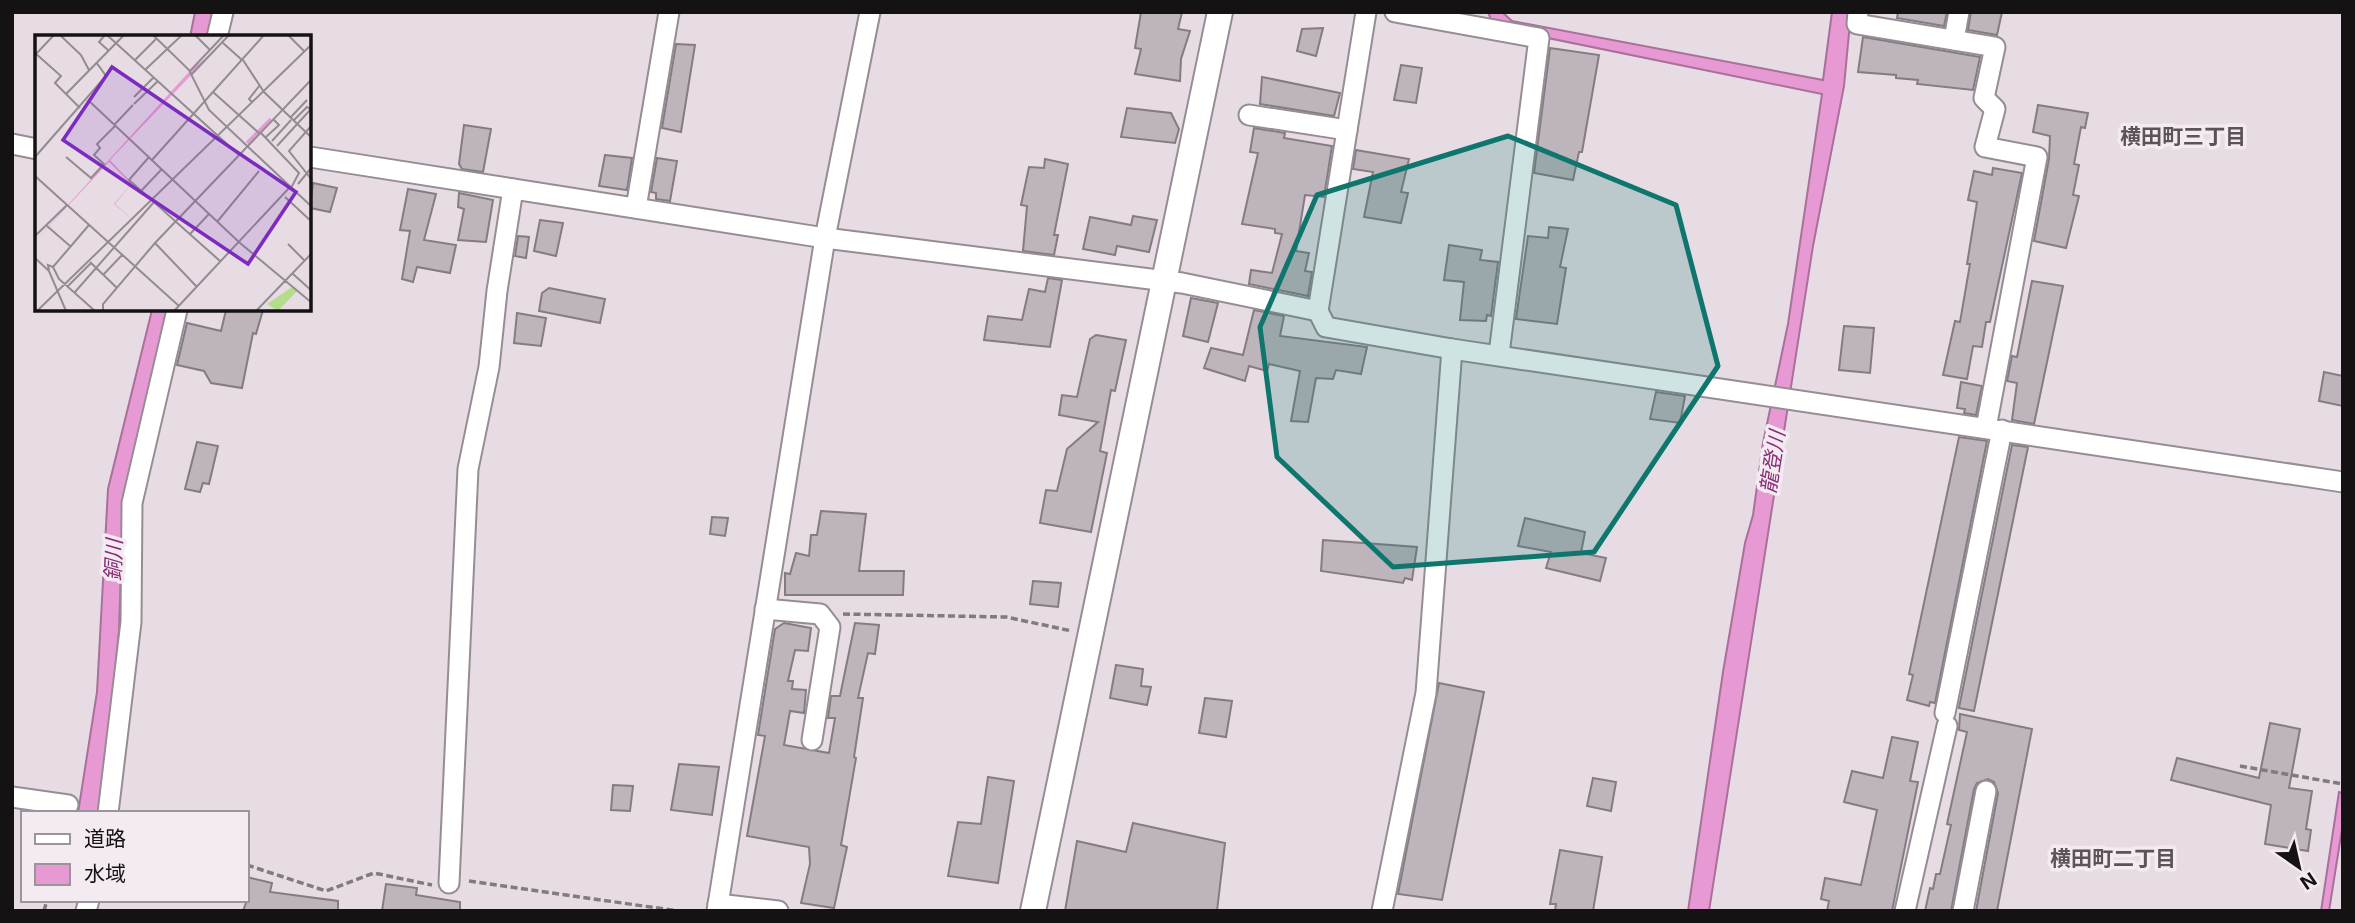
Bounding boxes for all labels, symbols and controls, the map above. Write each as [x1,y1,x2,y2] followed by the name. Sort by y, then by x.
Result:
[35,35,312,312] inset map
[2120,124,2246,149] district label: 横田町三丁目
[1755,427,1790,495] water label: 龍登川
[100,537,127,581] water label: 銅川
[21,811,248,902] legend
[84,826,126,851] text: 道路
[2264,832,2334,902] north arrow
[2050,846,2176,871] district label: 横田町二丁目
[84,861,126,886] text: 水域
[2296,867,2321,894] text: N

